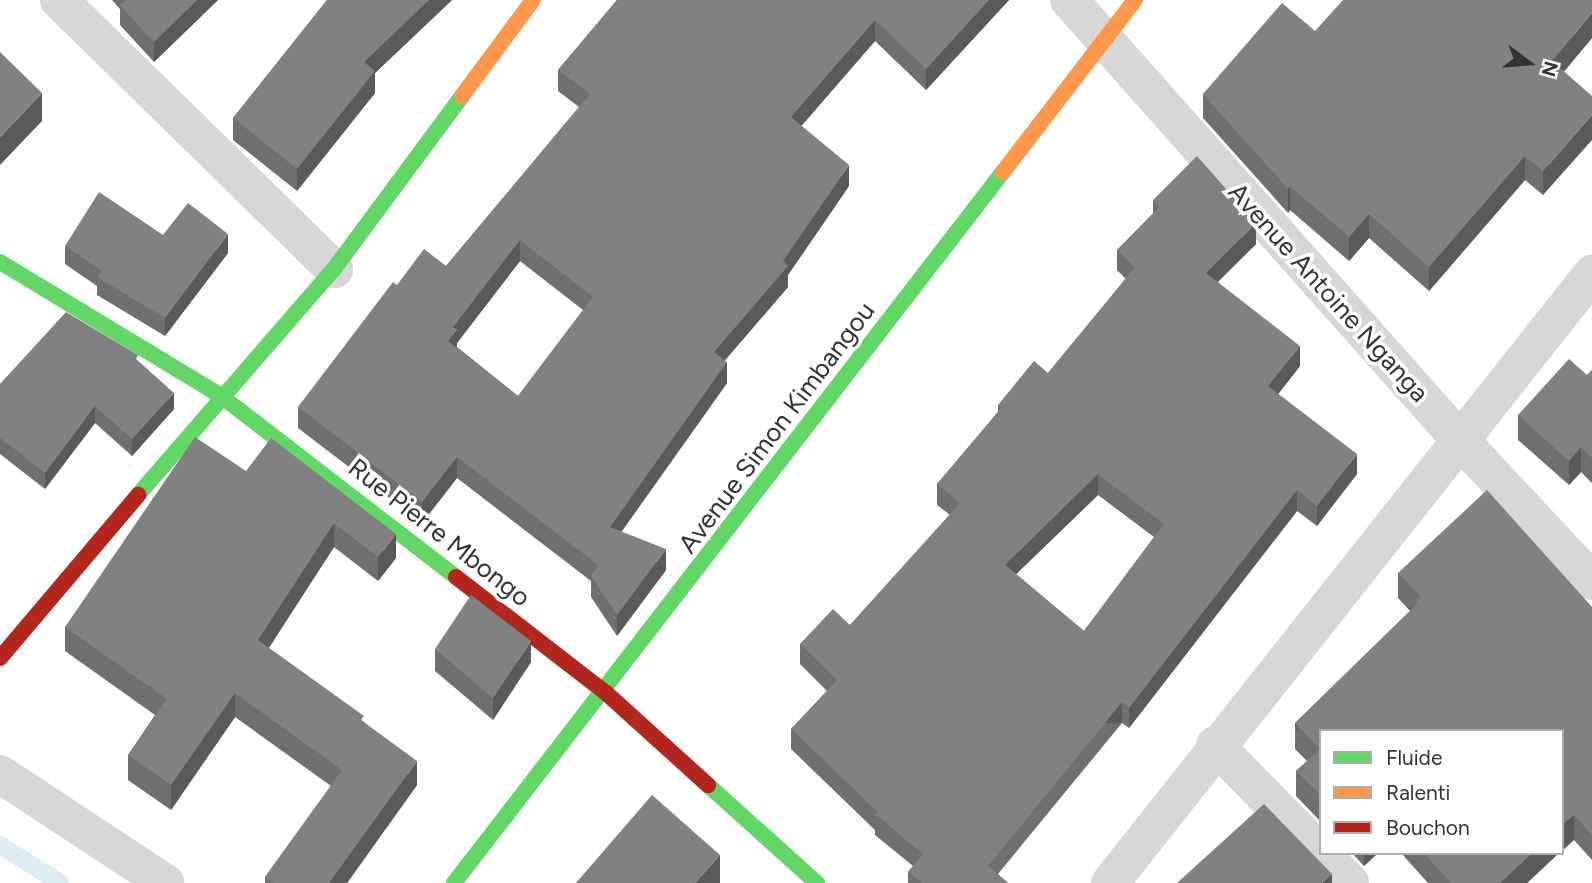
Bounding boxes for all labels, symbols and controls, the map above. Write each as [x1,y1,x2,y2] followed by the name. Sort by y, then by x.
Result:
[1494,28,1564,98] north arrow
[1537,59,1563,79] text: N
[1221,177,1435,409] street label: Avenue Antoine Nganga
[672,296,882,560] street label: Avenue Simon Kimbangou
[342,452,536,614] street label: Rue Pierre Mbongo
[1319,729,1564,855] legend
[1386,745,1442,770] text: Fluide
[1386,780,1450,805] text: Ralenti
[1386,815,1470,840] text: Bouchon

